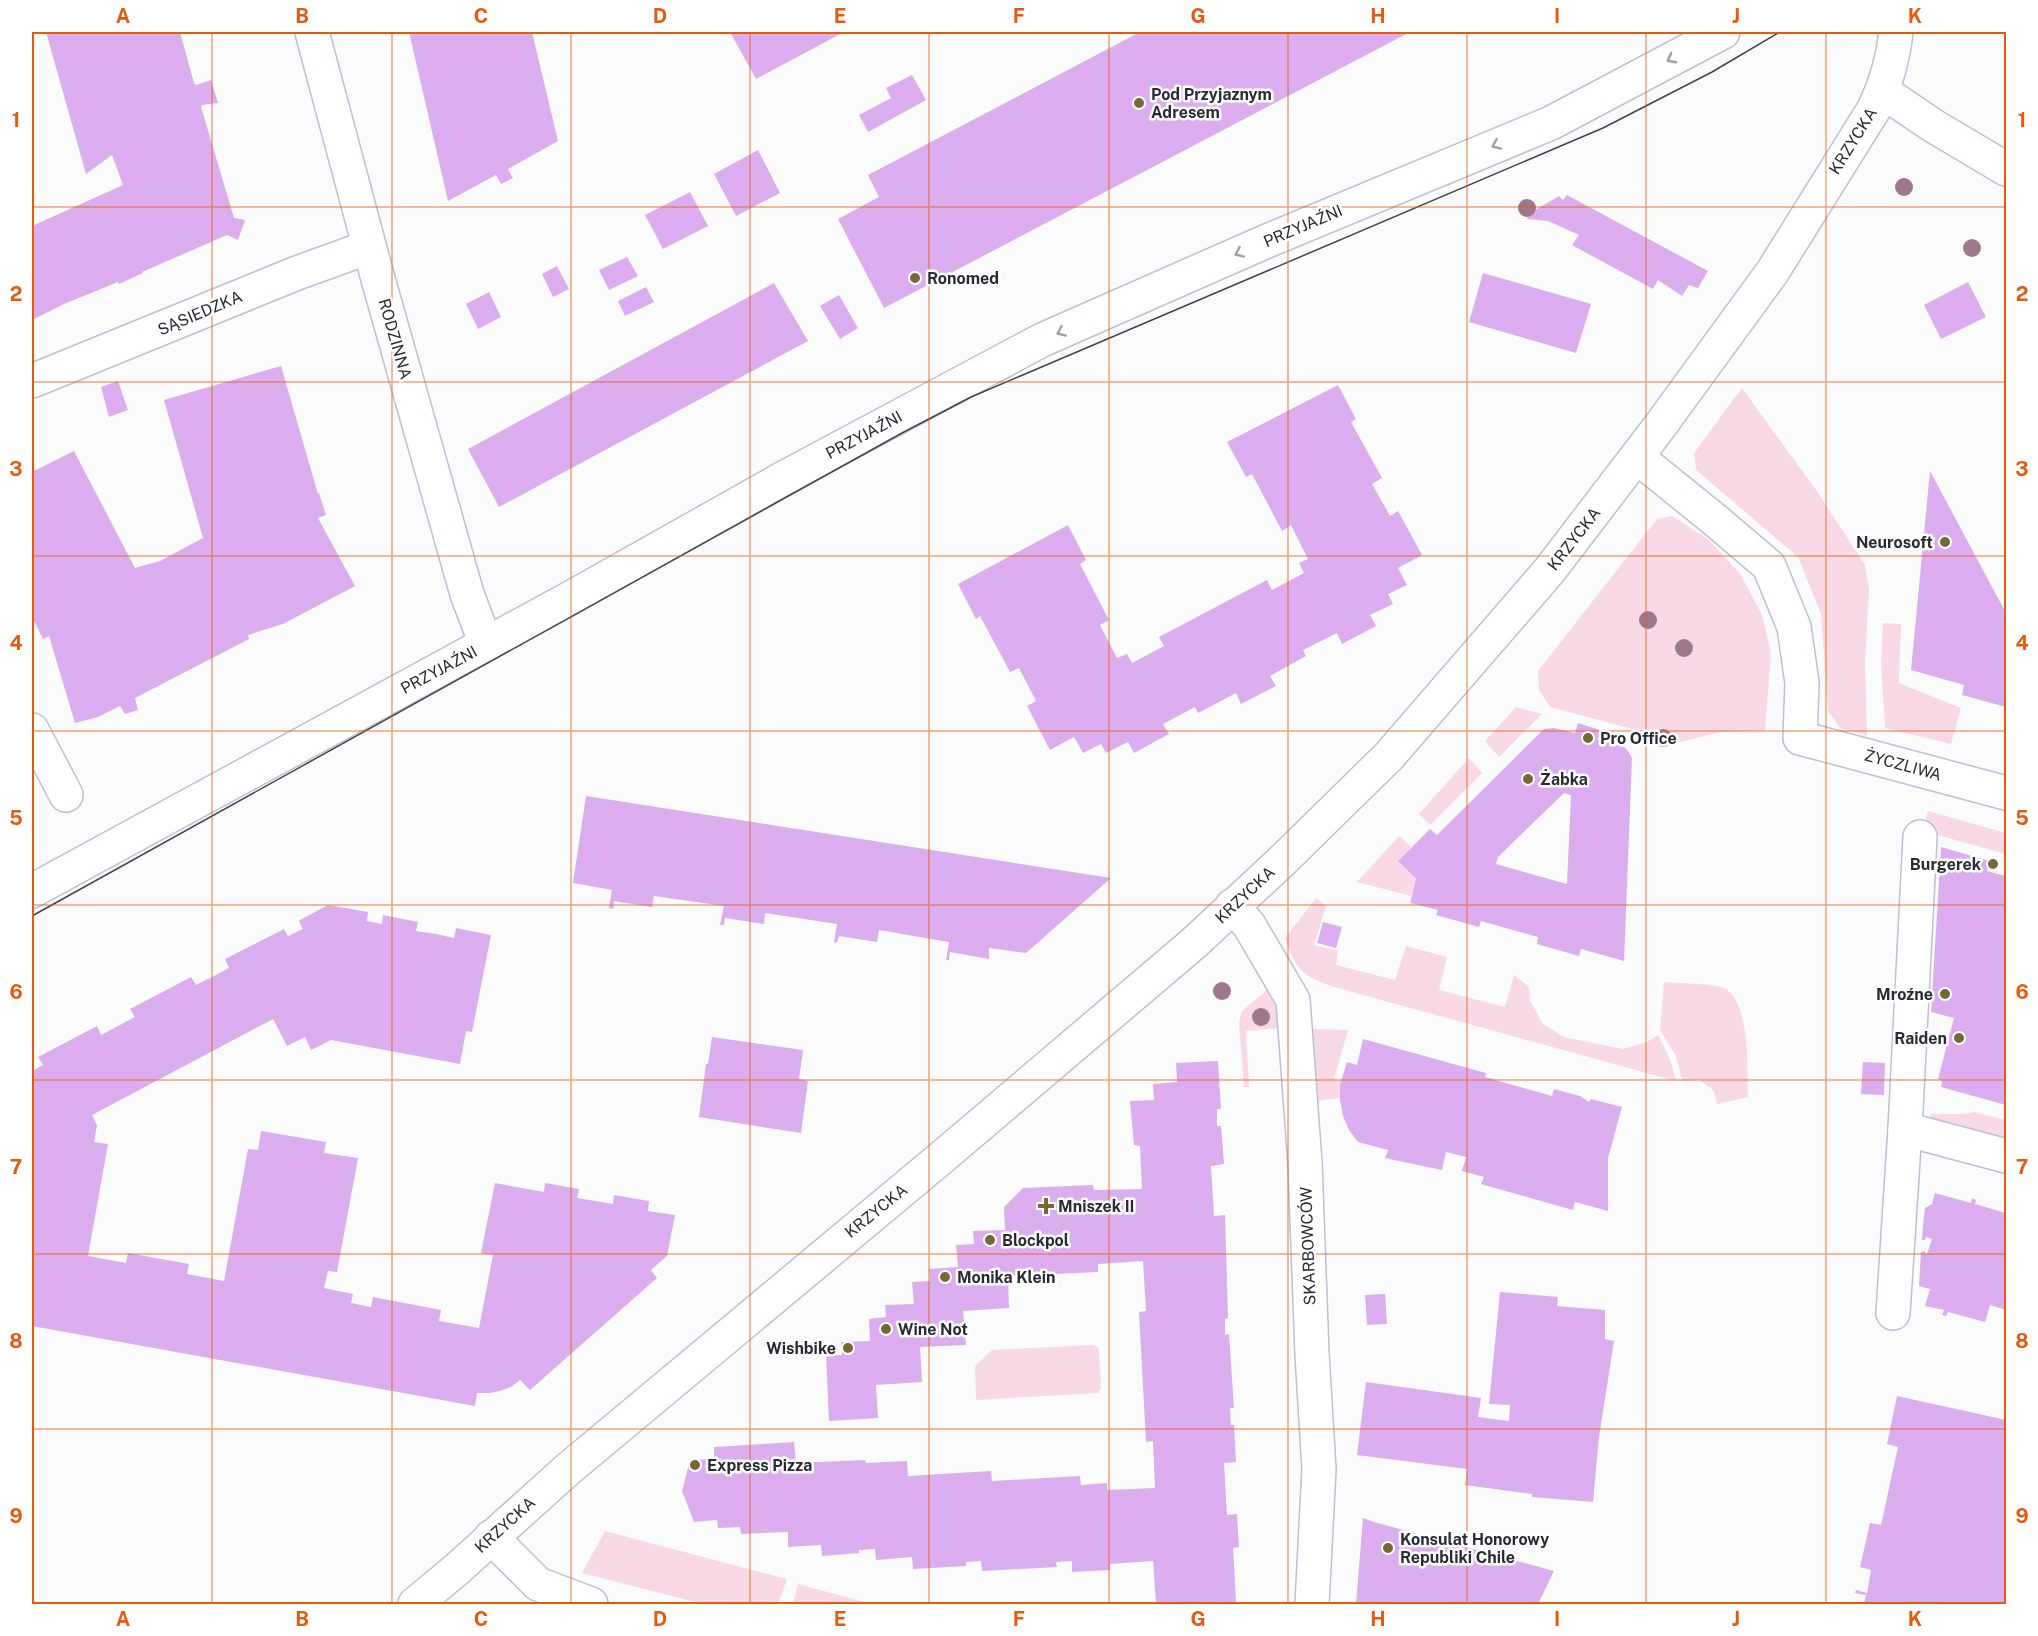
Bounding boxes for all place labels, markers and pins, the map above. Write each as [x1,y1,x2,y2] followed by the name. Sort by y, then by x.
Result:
[1151,85,1272,122] place label: Pod Przyjaznym Adresem
[1132,96,1146,110] marker: Pod Przyjaznym Adresem
[927,269,999,288] place label: Ronomed
[908,271,922,285] marker: Ronomed
[1856,533,1933,552] place label: Neurosoft
[1938,535,1952,549] marker: Neurosoft
[1600,729,1677,748] place label: Pro Office
[1581,731,1595,745] marker: Pro Office
[1540,769,1588,789] place label: Żabka
[1521,772,1535,786] marker: Żabka
[1910,855,1981,874] place label: Burgerek
[1986,857,2000,871] marker: Burgerek
[1876,985,1933,1004] place label: Mroźne
[1938,987,1952,1001] marker: Mroźne
[1894,1029,1947,1048] place label: Raiden
[1952,1031,1966,1045] marker: Raiden
[1058,1197,1135,1216] place label: Mniszek II
[1039,1199,1053,1213] marker: Mniszek II
[1002,1231,1069,1250] place label: Blockpol
[983,1233,997,1247] marker: Blockpol
[957,1268,1055,1287] place label: Monika Klein
[938,1270,952,1284] marker: Monika Klein
[898,1320,968,1339] place label: Wine Not
[879,1322,893,1336] marker: Wine Not
[766,1339,836,1358] place label: Wishbike
[841,1341,855,1355] marker: Wishbike
[707,1456,812,1475] place label: Express Pizza
[688,1458,702,1472] marker: Express Pizza
[1400,1530,1549,1567] place label: Konsulat Honorowy Republiki Chile
[1381,1541,1395,1555] marker: Konsulat Honorowy Republiki Chile

